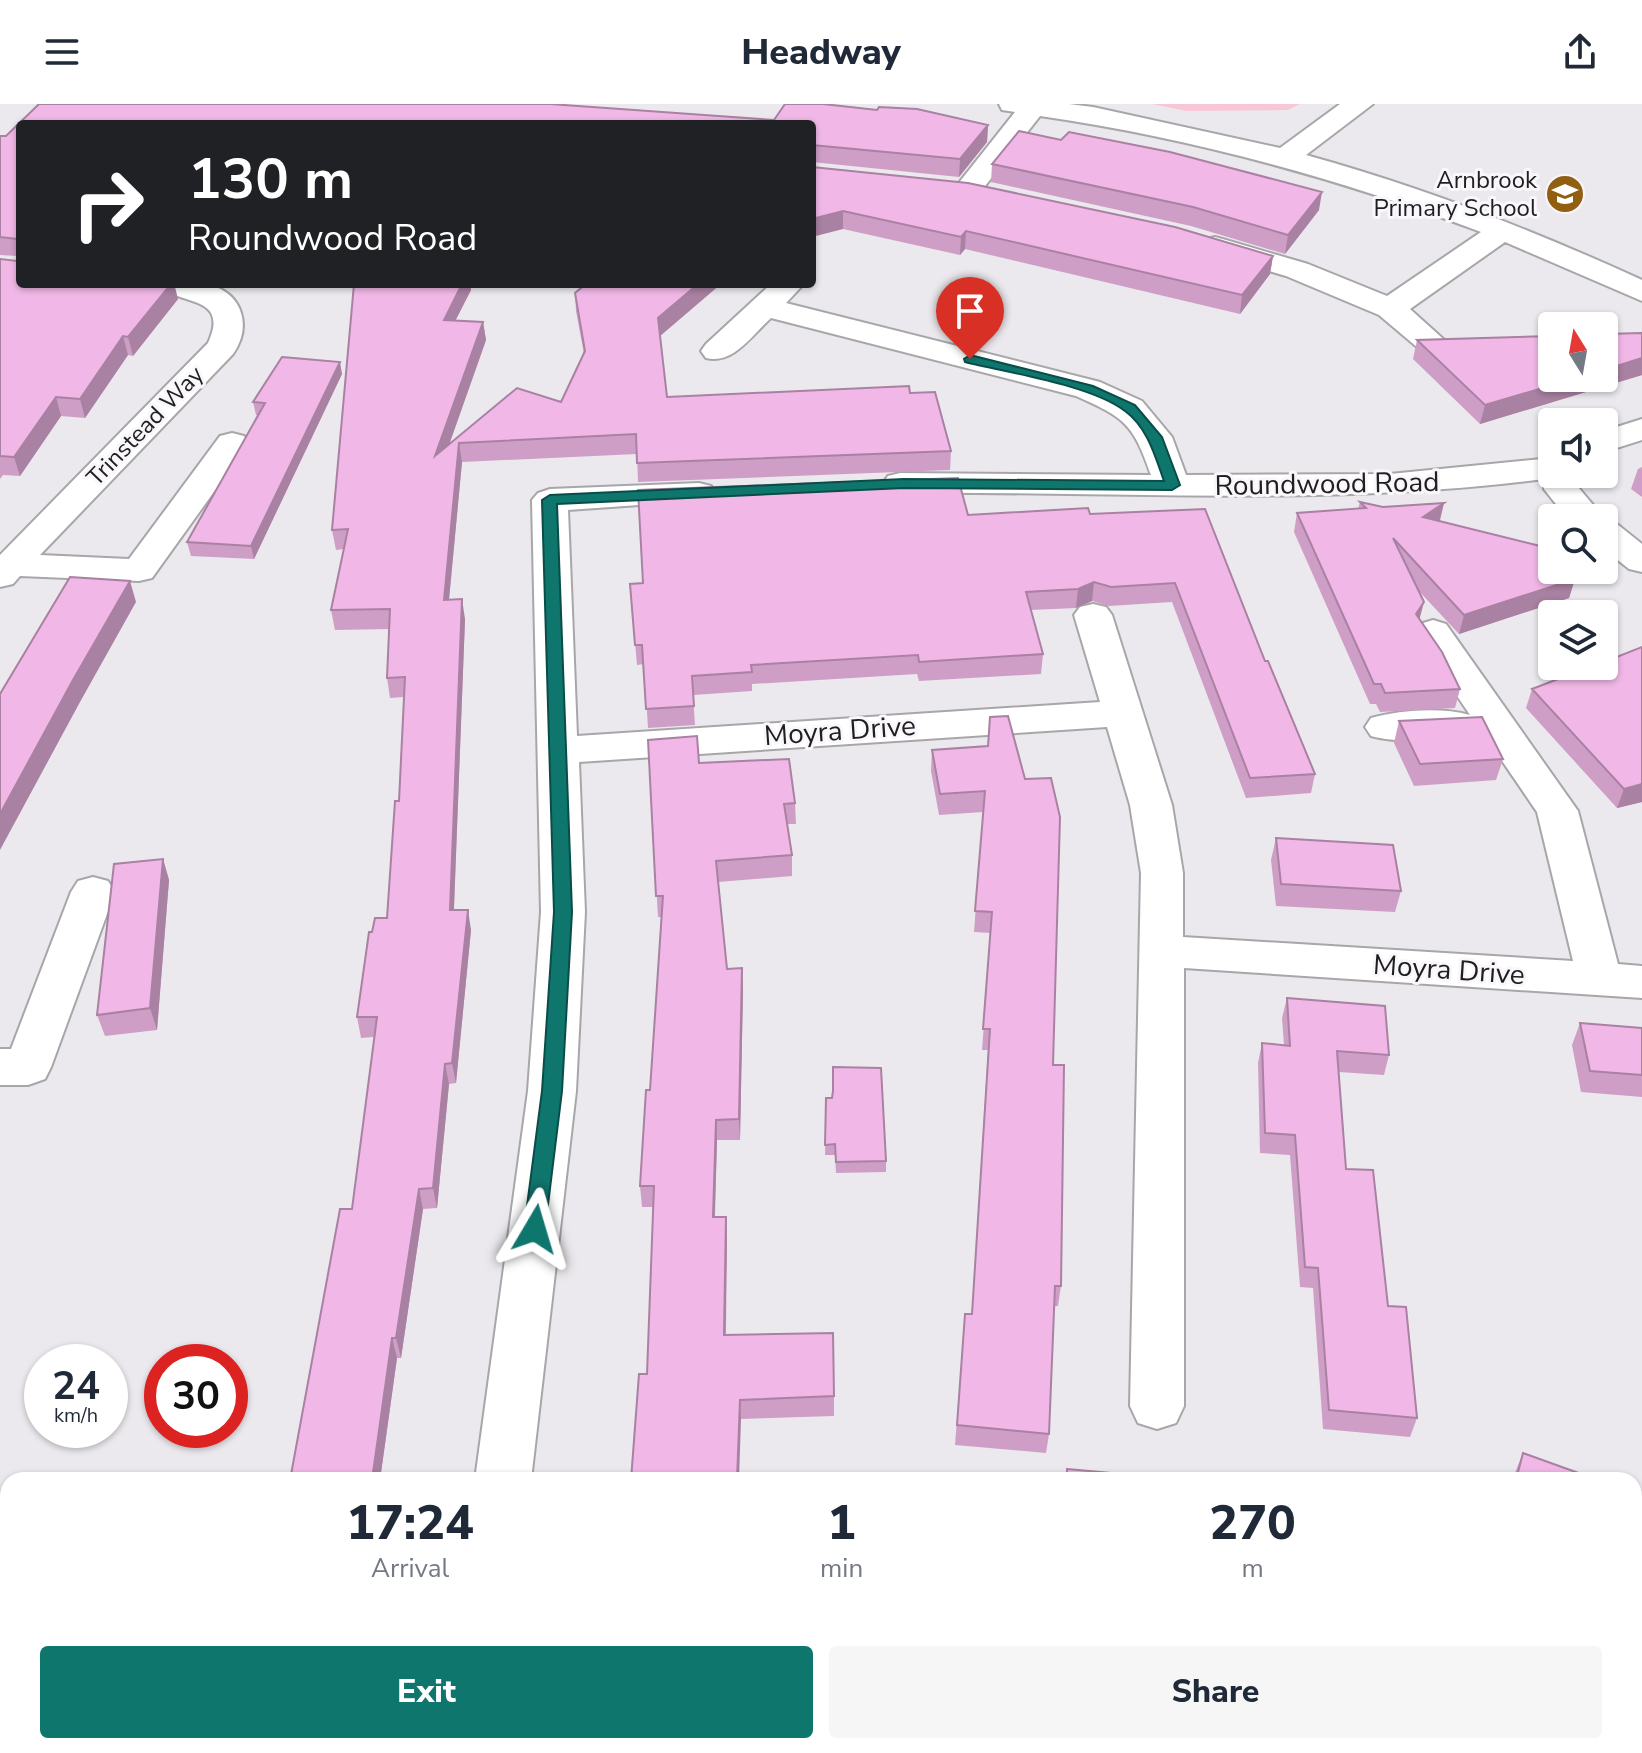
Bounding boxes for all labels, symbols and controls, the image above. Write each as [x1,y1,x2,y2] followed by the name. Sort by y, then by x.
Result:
[741,28,901,77] text: Headway
[40,30,84,74] icon: menu
[1558,30,1602,74] icon: share
[188,141,353,218] text: 130 m
[56,152,160,256] icon: right
[1374,164,1538,224] place label: Arnbrook Primary School
[1544,173,1586,215] school or university icon: Arnbrook Primary School
[188,214,477,263] text: Roundwood Road
[936,277,1004,359] pin
[948,289,992,333] icon: arrive
[1538,312,1618,392] north arrow
[1538,312,1618,680] map controls
[79,358,211,493] street label: Trinstead Way
[1538,408,1618,488] button: sound
[1214,463,1440,505] street label: Roundwood Road
[1538,504,1618,584] button: search
[1538,600,1618,680] button: layers
[763,707,917,755] street label: Moyra Drive
[1372,946,1526,994] street label: Moyra Drive
[493,1187,577,1271] position arrow
[144,1344,248,1448] speed limit sign: 30
[52,1359,100,1413] text: 24
[54,1402,98,1429] text: km/h
[346,1490,474,1556] text: 17:24
[827,1490,856,1556] text: 1
[1209,1490,1296,1556] text: 270
[371,1551,449,1586] text: Arrival
[820,1551,863,1586] text: min
[1241,1551,1264,1586] text: m
[40,1646,813,1738] button: Exit
[829,1646,1602,1738] button: Share

